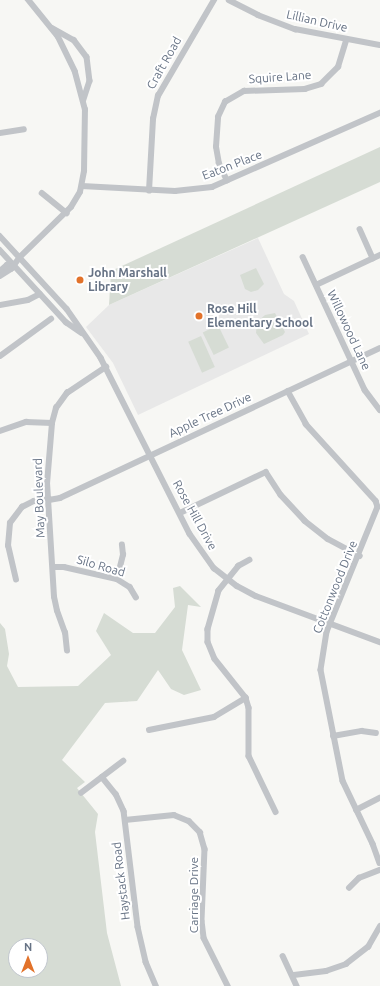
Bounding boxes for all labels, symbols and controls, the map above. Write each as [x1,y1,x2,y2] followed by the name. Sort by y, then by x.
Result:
[285,7,349,35] street label: Lillian Drive
[144,34,184,92] street label: Craft Road
[248,68,312,86] street label: Squire Lane
[200,147,264,183] street label: Eaton Place
[88,266,167,294] place label: John Marshall Library
[75,275,85,285] marker: John Marshall Library
[324,288,374,372] street label: Willowood Lane
[207,302,313,330] place label: Rose Hill Elementary School
[194,311,204,321] marker: Rose Hill Elementary School
[166,390,254,440] street label: Apple Tree Drive
[30,458,48,538] street label: May Boulevard
[170,478,220,552] street label: Rose Hill Drive
[310,538,360,636] street label: Cottonwood Drive
[75,552,127,580] street label: Silo Road
[109,841,133,921] street label: Haystack Road
[187,857,201,933] street label: Carriage Drive
[8,938,48,978] north arrow
[24,941,32,953] text: N

